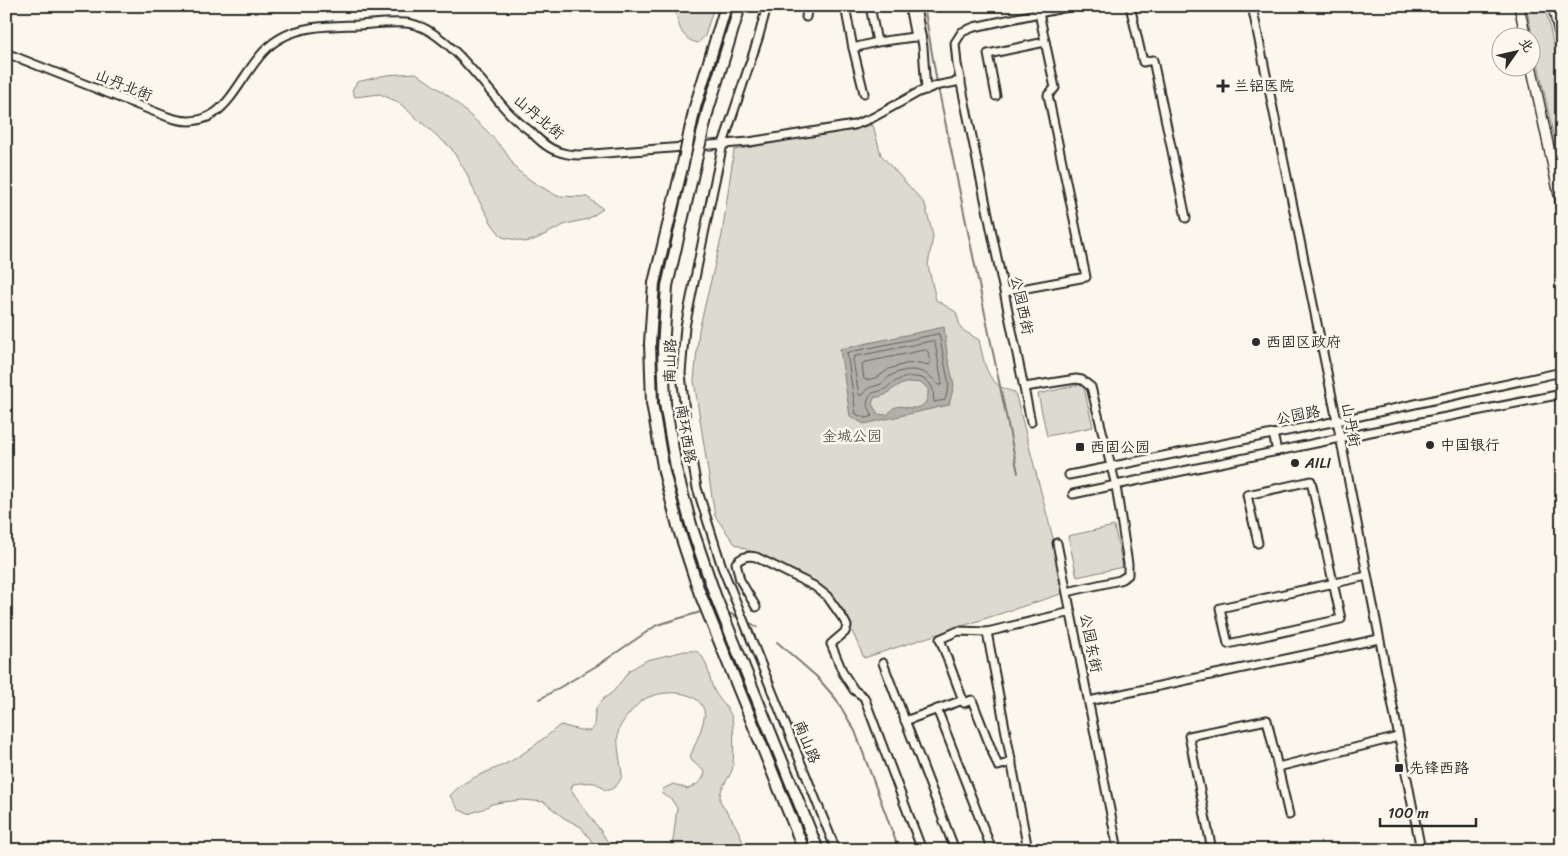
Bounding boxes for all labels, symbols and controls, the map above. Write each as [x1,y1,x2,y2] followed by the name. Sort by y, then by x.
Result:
[1490,28,1540,78] north arrow
[1512,32,1541,58] text: 北
[91,62,157,108] street label: 山丹北街
[1234,73,1294,99] place label: 兰铝医院
[1216,79,1230,93] marker: 兰铝医院
[508,88,570,146] street label: 山丹北街
[1003,273,1041,337] street label: 公园西街
[1266,329,1341,355] place label: 西固区政府
[1250,336,1262,348] marker: 西固区政府
[657,338,683,384] street label: 南山路
[1273,398,1323,432] street label: 公园路
[1334,400,1368,450] street label: 山丹街
[668,402,704,466] street label: 南环西路
[822,423,882,449] park label: 金城公园
[1440,432,1500,458] place label: 中国银行
[1090,434,1150,460] place label: 西固公园
[1424,439,1436,451] marker: 中国银行
[1074,441,1086,453] marker: 西固公园
[1304,450,1331,476] place label: AILI
[1289,457,1301,469] marker: AILI
[1073,611,1109,675] street label: 公园东街
[787,716,827,768] street label: 南山路
[1409,755,1469,781] place label: 先锋西路
[1393,762,1405,774] marker: 先锋西路
[1380,796,1477,828] scale bar
[1388,800,1429,826] text: 100 m

